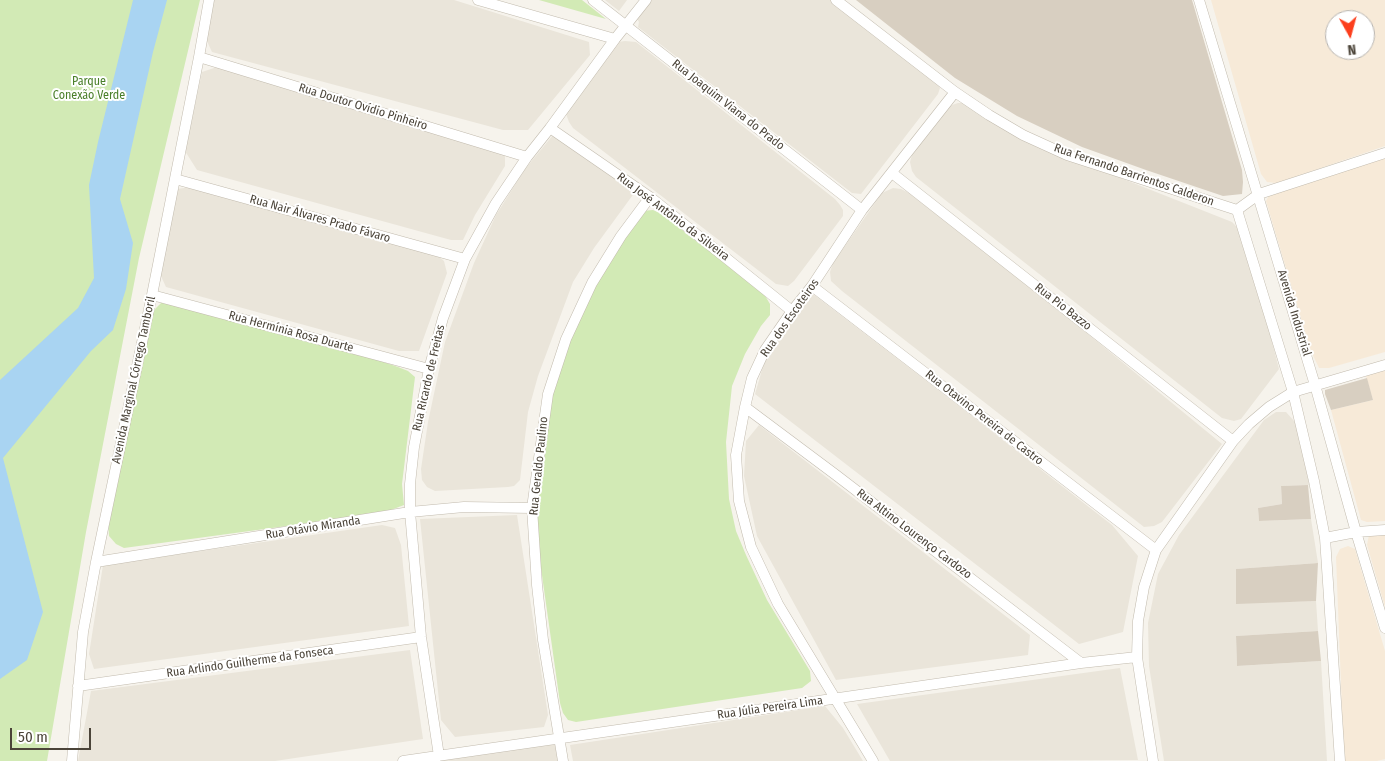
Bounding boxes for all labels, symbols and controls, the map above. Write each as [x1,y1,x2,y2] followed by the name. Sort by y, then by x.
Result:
[1325,10,1375,60] north arrow
[1347,40,1357,58] text: N
[669,57,787,153] street label: Rua Joaquim Viana do Prado
[53,75,125,103] park label: Parque Conexão Verde
[297,81,429,133] street label: Rua Doutor Ovídio Pinheiro
[1052,141,1216,209] street label: Rua Fernando Barrientos Calderon
[614,170,732,264] street label: Rua José Antônio da Silveira
[248,192,392,246] street label: Rua Nair Álvares Prado Fávaro
[1274,268,1314,358] street label: Avenida Industrial
[758,276,822,360] street label: Rua dos Escoteiros
[1032,280,1094,334] street label: Rua Pio Bazzo
[109,295,159,465] street label: Avenida Marginal Córrego Tamboril
[227,308,355,356] street label: Rua Hermínia Rosa Duarte
[410,323,448,433] street label: Rua Ricardo de Freitas
[922,367,1046,469] street label: Rua Otavino Pereira de Castro
[527,416,551,516] street label: Rua Geraldo Paulino
[854,486,974,582] street label: Rua Altino Lourenço Cardozo
[264,513,362,543] street label: Rua Otávio Miranda
[166,643,334,681] street label: Rua Arlindo Guilherme da Fonseca
[716,693,824,723] street label: Rua Júlia Pereira Lima
[12,718,94,750] scale bar
[18,728,48,746] text: 50 m

